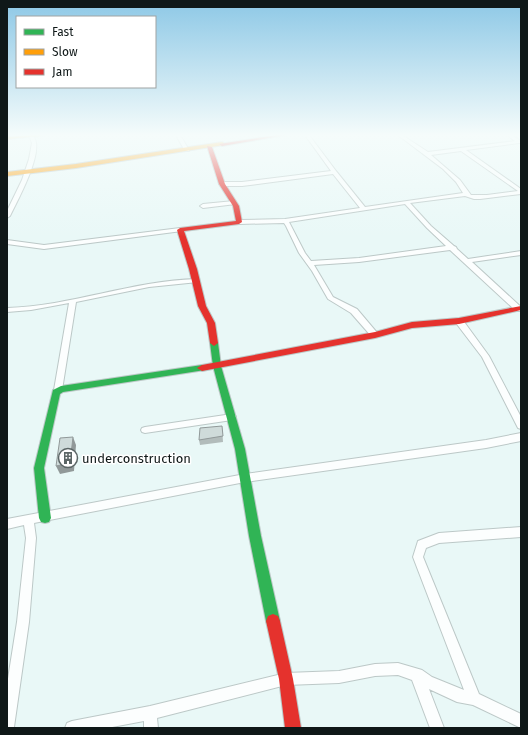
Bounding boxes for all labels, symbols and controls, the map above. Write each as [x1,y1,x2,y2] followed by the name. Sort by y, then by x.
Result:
[16,16,156,88] legend
[52,25,74,39] text: Fast
[52,45,78,59] text: Slow
[52,65,72,79] text: Jam
[57,447,79,469] building icon: underconstruction
[82,451,191,466] place label: underconstruction

